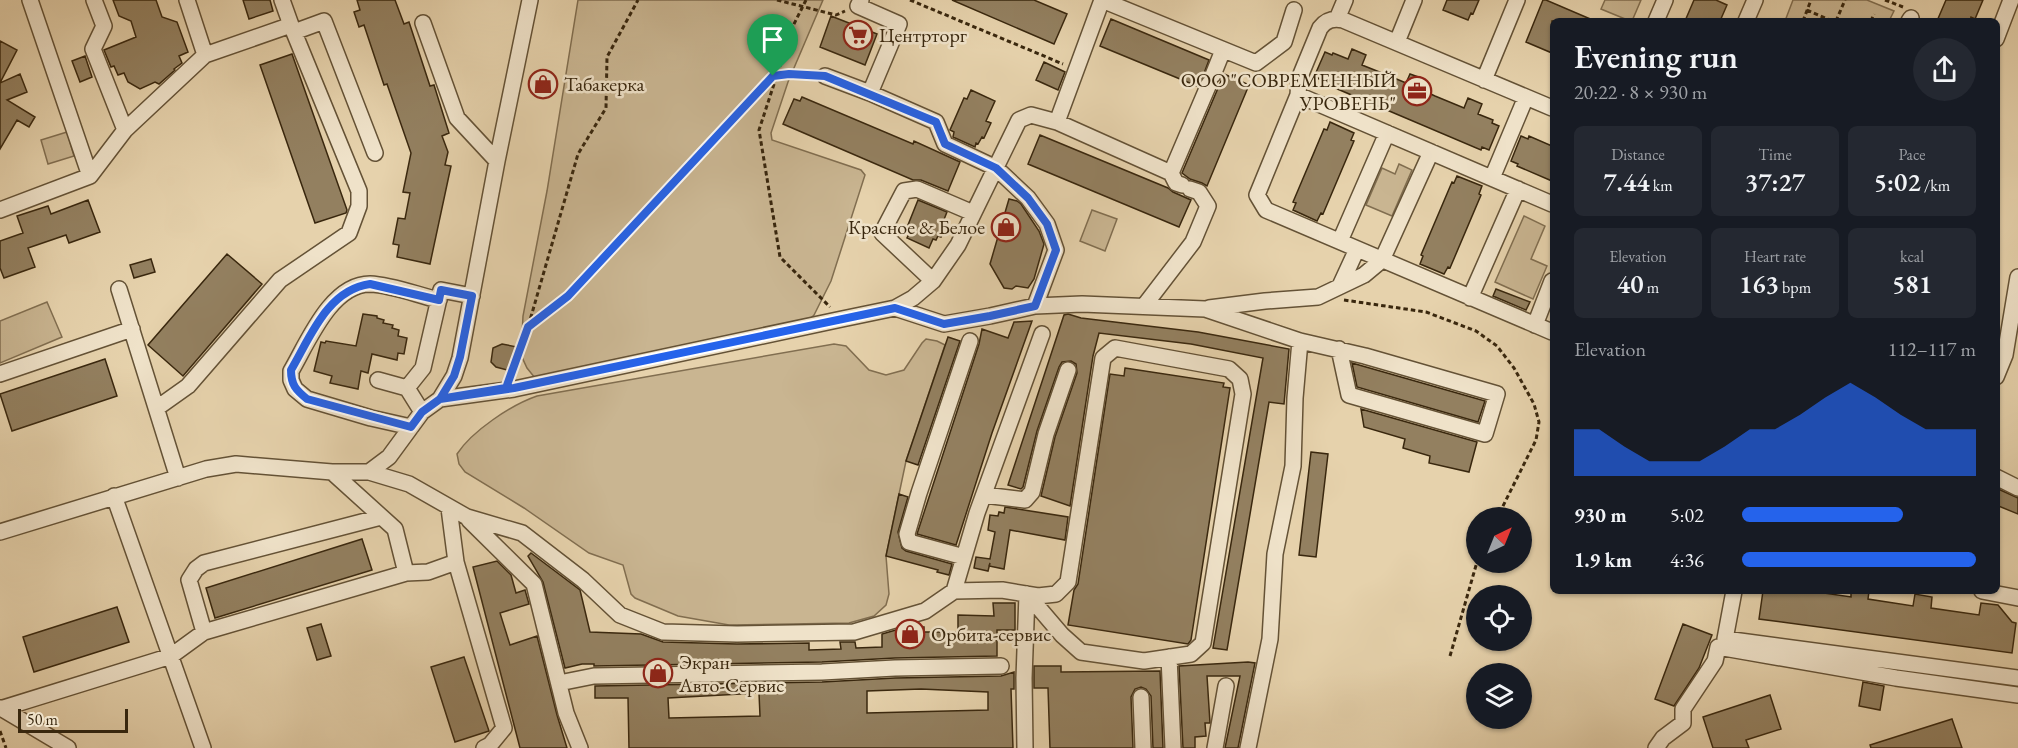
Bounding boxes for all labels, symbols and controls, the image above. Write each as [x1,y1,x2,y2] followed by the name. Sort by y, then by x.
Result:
[747,14,798,76] pin
[842,19,874,51] supermarket icon: Центрторг
[879,22,967,48] place label: Центрторг
[756,23,789,56] icon: arrive
[1574,35,1738,78] text: Evening run
[1913,38,1976,101] button: share
[1181,67,1396,116] place label: ООО "СОВРЕМЕННЫЙ УРОВЕНЬ"
[527,68,559,100] shop icon: Табакерка
[564,71,645,97] place label: Табакерка
[1401,75,1433,107] office icon: ООО "СОВРЕМЕННЫЙ УРОВЕНЬ"
[1574,79,1707,105] text: 20:22 · 8 × 930 m
[1611,144,1665,165] text: Distance
[1758,144,1792,165] text: Time
[1899,144,1925,165] text: Pace
[1603,165,1650,199] text: 7.44
[1745,165,1805,199] text: 37:27
[1874,165,1921,199] text: 5:02
[1650,175,1673,196] text: km
[1921,175,1950,196] text: /km
[990,211,1022,243] shop icon: Красное & Белое
[848,214,985,240] place label: Красное & Белое
[1609,246,1667,267] text: Elevation
[1744,246,1806,267] text: Heart rate
[1900,246,1924,267] text: kcal
[1617,267,1644,301] text: 40
[1739,267,1779,301] text: 163
[1892,267,1932,301] text: 581
[1644,277,1659,298] text: m
[1779,277,1811,298] text: bpm
[1574,336,1646,362] text: Elevation
[1888,336,1976,362] text: 112–117 m
[1574,502,1627,528] text: 930 m
[1670,502,1704,528] text: 5:02
[1466,507,1532,573] north arrow
[1466,507,1532,729] map controls
[1574,547,1632,573] text: 1.9 km
[1670,547,1704,573] text: 4:36
[1466,585,1532,651] button: locate
[894,618,926,650] shop icon: Орбита-сервис
[931,621,1051,647] place label: Орбита-сервис
[678,649,784,698] place label: Экран Авто-Сервис
[642,657,674,689] shop icon: Экран Авто-Сервис
[1466,663,1532,729] button: layers
[18,706,128,734] scale bar
[27,709,58,730] text: 50 m

